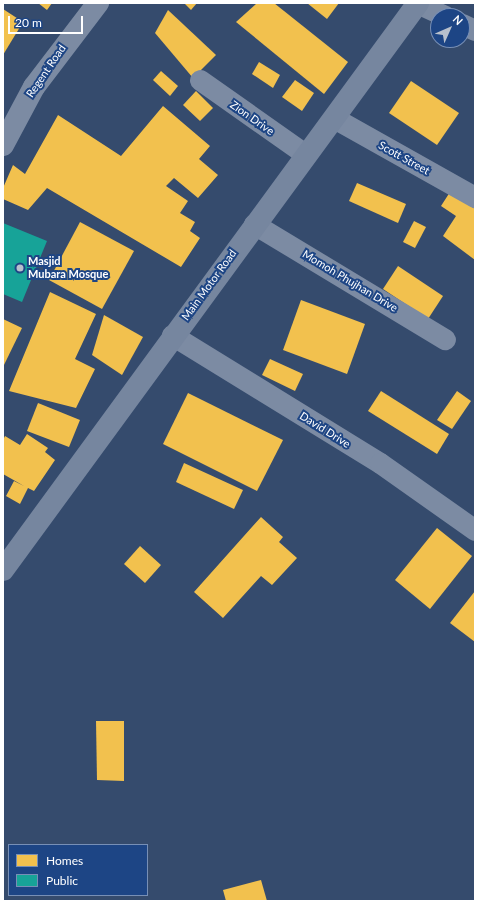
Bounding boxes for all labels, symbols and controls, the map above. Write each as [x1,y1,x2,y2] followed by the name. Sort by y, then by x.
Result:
[10,8,85,34] scale bar
[430,8,470,48] north arrow
[451,12,466,27] text: N
[15,15,42,30] text: 20 m
[23,42,69,100] street label: Regent Road
[227,98,277,138] street label: Zion Drive
[376,139,432,177] street label: Scott Street
[179,247,239,323] street label: Main Motor Road
[300,247,400,315] street label: Momoh Phujhan Drive
[28,255,108,281] place label: Masjid Mubara Mosque
[15,263,25,273] marker: Masjid Mubara Mosque
[297,409,353,451] street label: David Drive
[8,844,148,896] legend
[46,853,83,868] text: Homes
[46,873,78,888] text: Public

